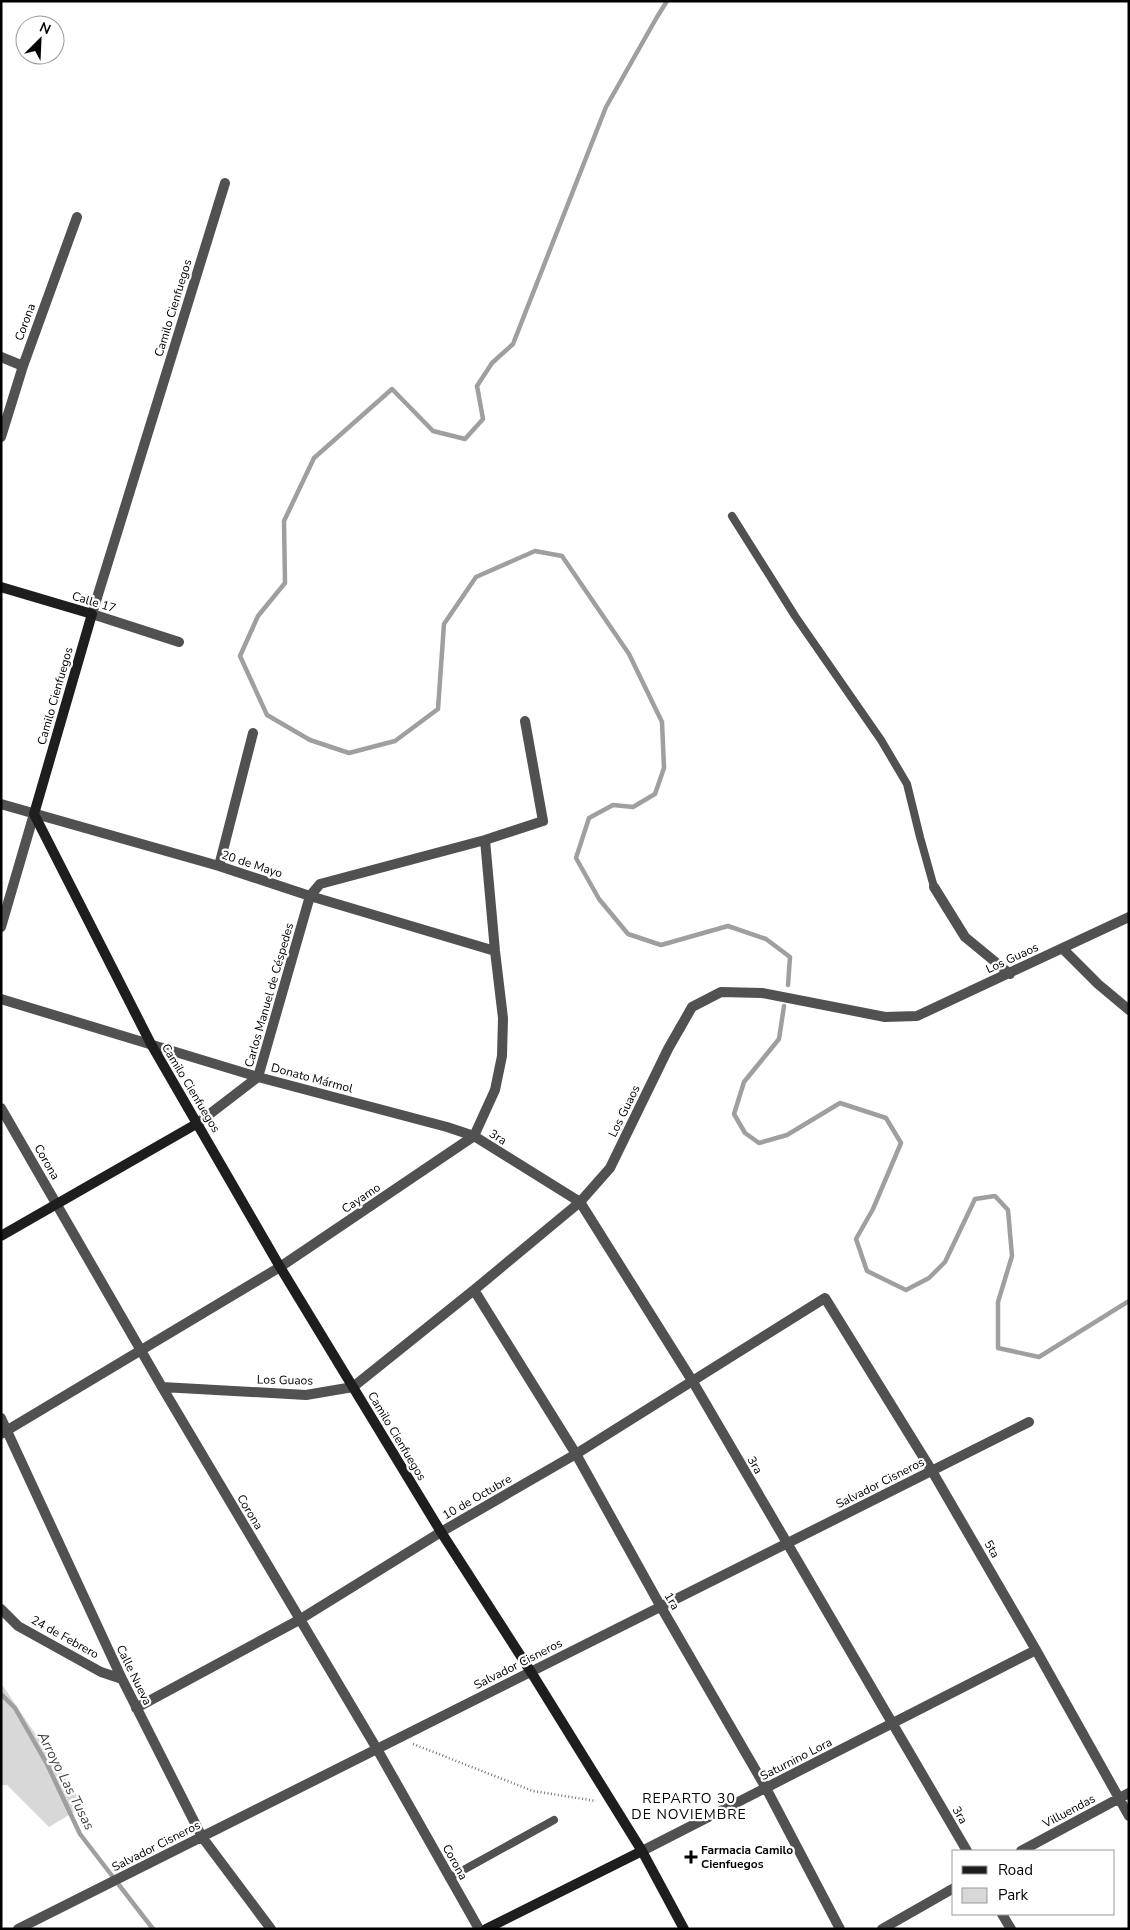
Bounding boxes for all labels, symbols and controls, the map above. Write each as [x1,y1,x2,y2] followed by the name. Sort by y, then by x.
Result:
[15,15,65,65] north arrow
[36,18,54,39] text: N
[151,257,196,359] street label: Camilo Cienfuegos
[11,301,39,343] street label: Corona
[70,588,118,616] street label: Calle 17
[33,645,77,747] street label: Camilo Cienfuegos
[219,847,285,881] street label: 20 de Mayo
[241,921,297,1069] street label: Carlos Manuel de Céspedes
[983,939,1041,977] street label: Los Guaos
[158,1041,224,1136] street label: Camilo Cienfuegos
[269,1059,355,1097] street label: Donato Mármol
[604,1082,644,1140] street label: Los Guaos
[486,1126,510,1148] street label: 3ra
[30,1141,64,1183] street label: Corona
[338,1179,384,1217] street label: Cayamo
[257,1372,313,1388] street label: Los Guaos
[364,1389,430,1484] street label: Camilo Cienfuegos
[744,1453,766,1477] street label: 3ra
[833,1454,927,1512] street label: Salvador Cisneros
[440,1471,514,1523] street label: 10 de Octubre
[233,1491,267,1533] street label: Corona
[981,1537,1003,1561] street label: 5ta
[661,1589,683,1613] street label: 1ra
[28,1612,102,1662] street label: 24 de Febrero
[471,1635,565,1693] street label: Salvador Cisneros
[113,1642,155,1708] street label: Calle Nueva
[33,1728,99,1834] water label: Arroyo Las Tusas
[757,1734,835,1784] street label: Saturnino Lora
[631,1789,747,1824] district label: REPARTO 30 DE NOVIEMBRE
[1039,1790,1098,1832] street label: Villuendas
[949,1803,971,1827] street label: 3ra
[109,1817,203,1875] street label: Salvador Cisneros
[439,1841,471,1883] street label: Corona
[701,1842,793,1872] place label: Farmacia Camilo Cienfuegos
[952,1850,1115,1915] legend
[685,1851,697,1863] marker: Farmacia Camilo Cienfuegos
[998,1860,1033,1880] text: Road
[998,1885,1028,1905] text: Park

